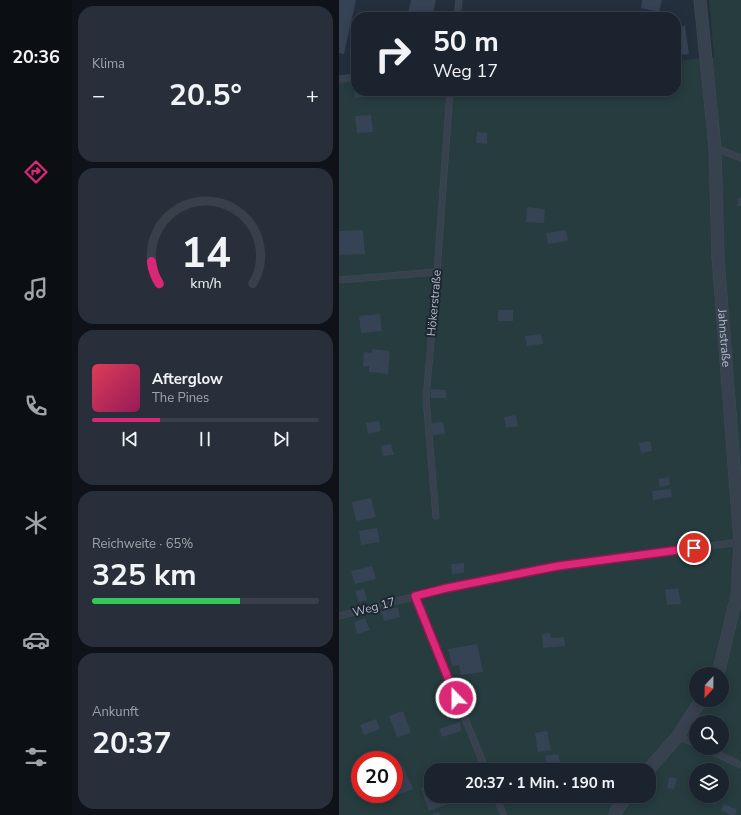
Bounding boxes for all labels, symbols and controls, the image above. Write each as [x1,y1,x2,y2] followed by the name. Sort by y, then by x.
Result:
[433,23,499,61] text: 50 m
[367,28,419,80] icon: right
[12,45,60,69] text: 20:36
[92,55,125,73] text: Klima
[433,59,498,83] text: Weg 17
[169,75,242,116] text: 20.5°
[92,81,105,111] text: −
[306,81,319,111] text: +
[22,158,50,186] icon: directions
[181,224,230,281] text: 14
[423,269,445,337] street label: Hökerstraße
[190,273,221,292] text: km/h
[22,275,50,303] icon: music
[714,307,734,368] street label: Jahnstraße
[152,369,223,389] text: Afterglow
[152,389,209,407] text: The Pines
[22,392,50,420] icon: phone
[119,428,141,450] icon: previous
[194,428,216,450] icon: pause
[270,428,292,450] icon: next
[22,509,50,537] icon: climate
[677,531,711,565] pin
[92,535,193,553] text: Reichweite · 65%
[683,537,705,559] icon: arrive
[92,555,197,596] text: 325 km
[351,594,397,620] street label: Weg 17
[22,626,50,654] icon: car
[689,667,729,707] north arrow
[689,667,729,803] map controls
[435,677,477,719] position arrow
[92,703,139,721] text: Ankunft
[689,715,729,755] button: search
[92,723,171,764] text: 20:37
[22,743,50,771] icon: filters
[351,751,403,803] speed limit sign: 20
[689,763,729,803] button: layers
[465,773,615,793] text: 20:37 · 1 Min. · 190 m

